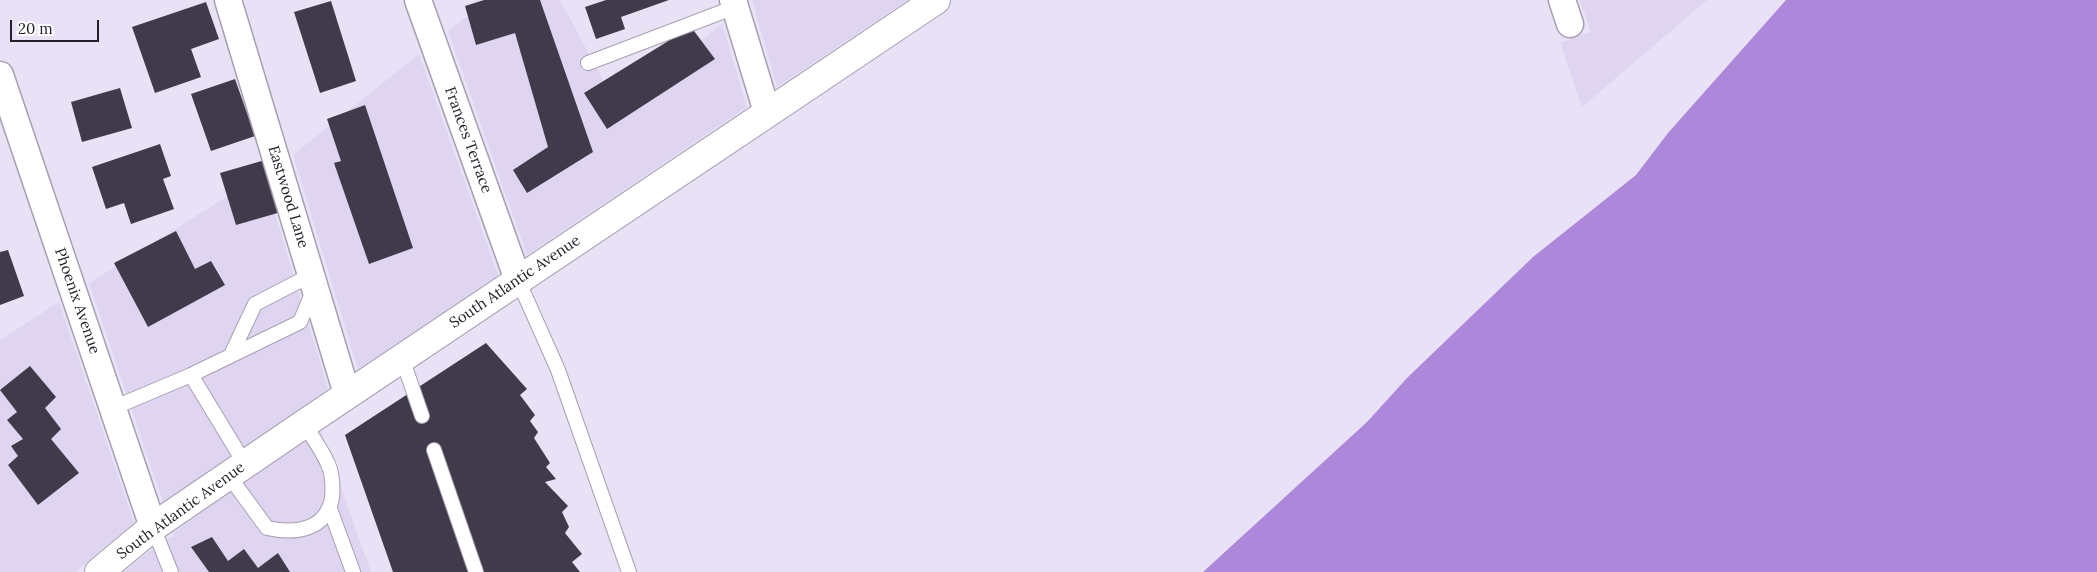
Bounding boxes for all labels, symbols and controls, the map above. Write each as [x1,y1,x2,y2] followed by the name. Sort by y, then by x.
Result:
[12,10,101,42] scale bar
[18,19,53,38] text: 20 m
[440,84,496,196] street label: Frances Terrace
[264,144,312,250] street label: Eastwood Lane
[446,232,584,332] street label: South Atlantic Avenue
[50,246,104,356] street label: Phoenix Avenue
[114,459,248,563] street label: South Atlantic Avenue

